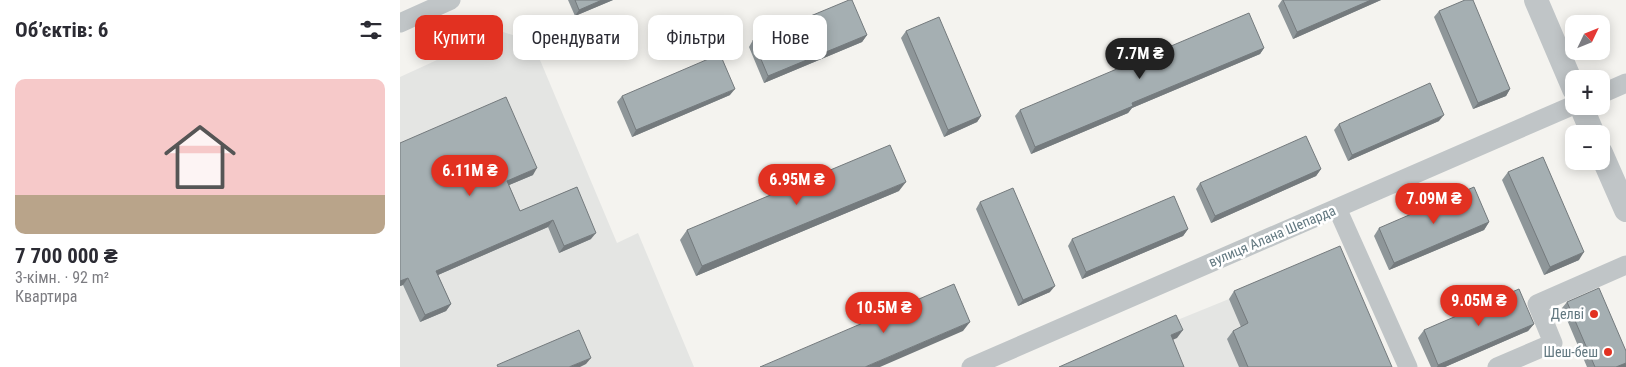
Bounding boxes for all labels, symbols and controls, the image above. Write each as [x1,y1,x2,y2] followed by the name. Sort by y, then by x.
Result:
[415,15,503,60] chip: Купити
[513,15,638,60] chip: Орендувати
[648,15,743,60] chip: Фільтри
[753,15,827,60] chip: Нове
[1565,15,1610,60] north arrow
[1565,15,1610,170] map controls
[357,16,385,44] icon: filters
[15,18,108,42] text: Об’єктів: 6
[1099,38,1181,80] pin: 7.7M ₴
[1116,44,1164,63] text: 7.7M ₴
[1565,70,1610,115] button: +
[155,112,245,202] icon: home
[1565,125,1610,170] button: −
[424,154,516,197] pin: 6.11M ₴
[442,161,498,180] text: 6.11M ₴
[751,164,843,206] pin: 6.95M ₴
[769,170,825,189] text: 6.95M ₴
[1388,182,1480,225] pin: 7.09M ₴
[1406,189,1462,208] text: 7.09M ₴
[1206,202,1338,270] street label: вулиця Алана Шепарда
[15,244,118,268] text: 7 700 000 ₴
[15,268,109,287] text: 3-кімн. · 92 m²
[1433,284,1525,327] pin: 9.05M ₴
[15,287,77,306] text: Квартира
[1451,291,1507,310] text: 9.05M ₴
[838,292,930,334] pin: 10.5M ₴
[856,298,912,317] text: 10.5M ₴
[1551,306,1584,322] place label: Делві
[1588,308,1600,320] marker: Делві
[1543,344,1598,360] place label: Шеш-беш
[1602,346,1614,358] marker: Шеш-беш

